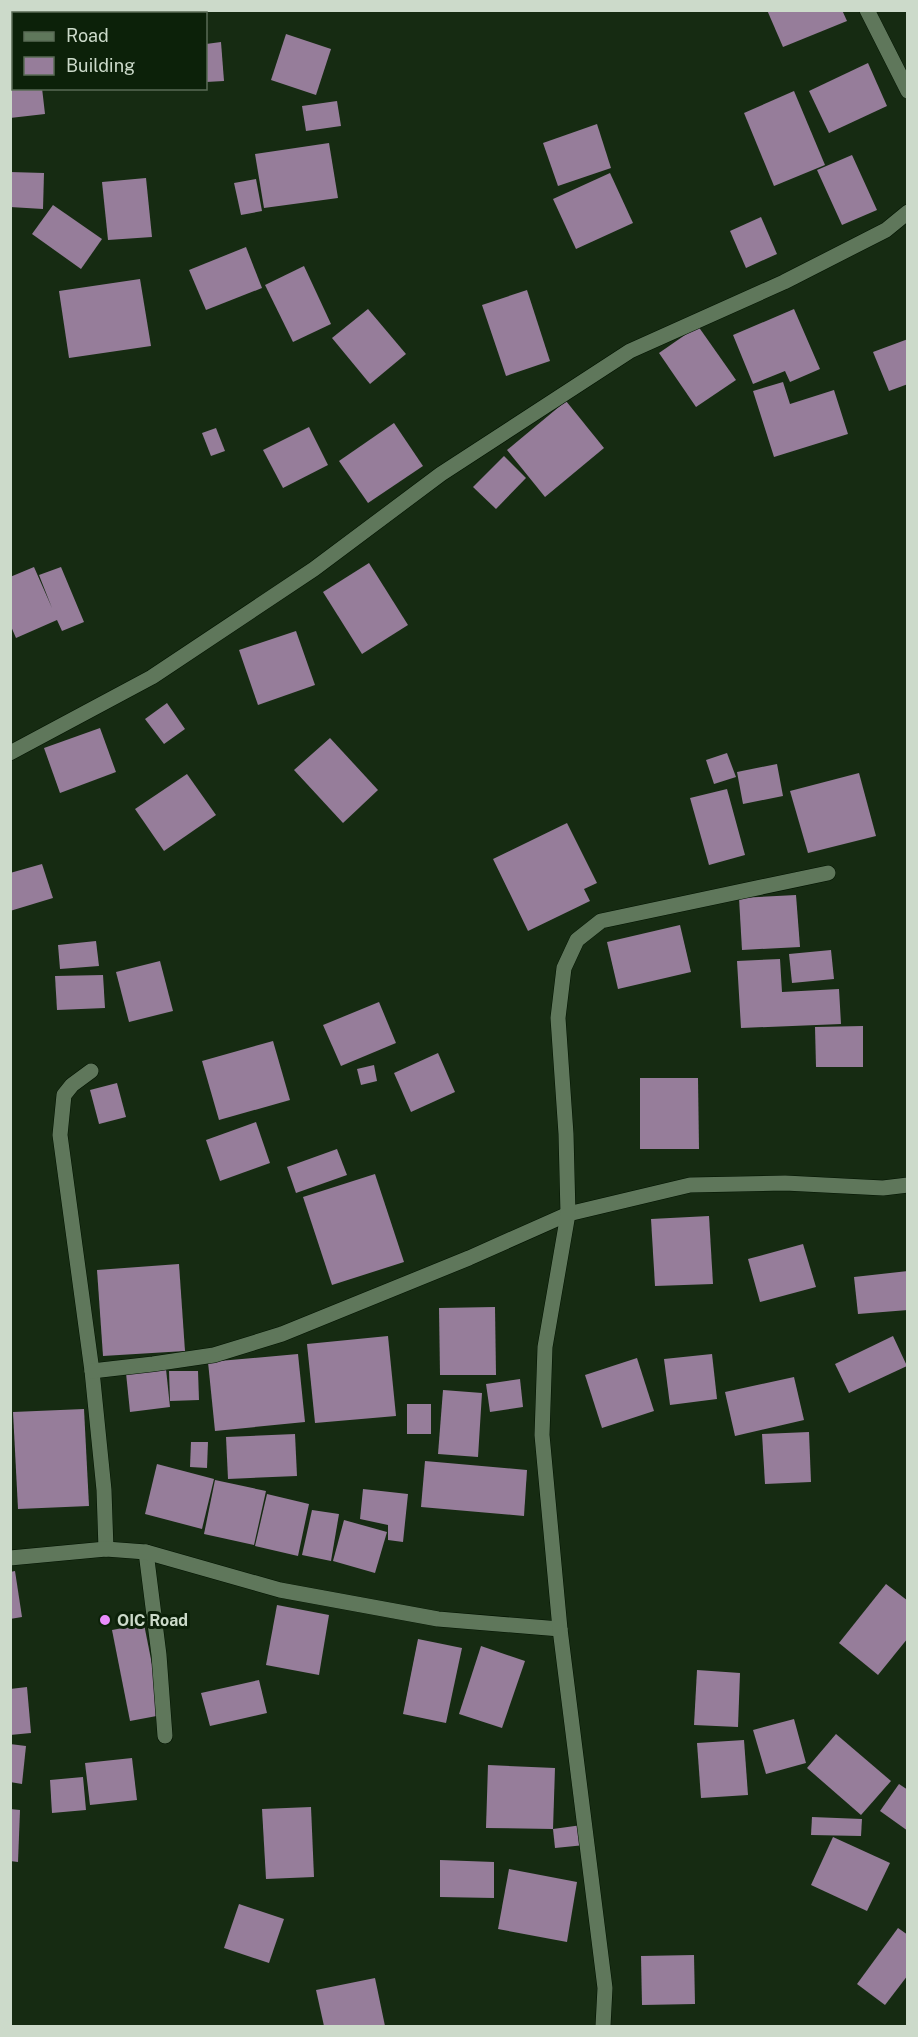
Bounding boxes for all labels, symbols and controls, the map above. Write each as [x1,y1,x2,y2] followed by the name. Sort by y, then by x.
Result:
[12,12,207,90] legend
[66,25,109,46] text: Road
[66,55,135,76] text: Building
[117,1611,188,1630] place label: OIC Road
[98,1613,112,1627] marker: OIC Road

